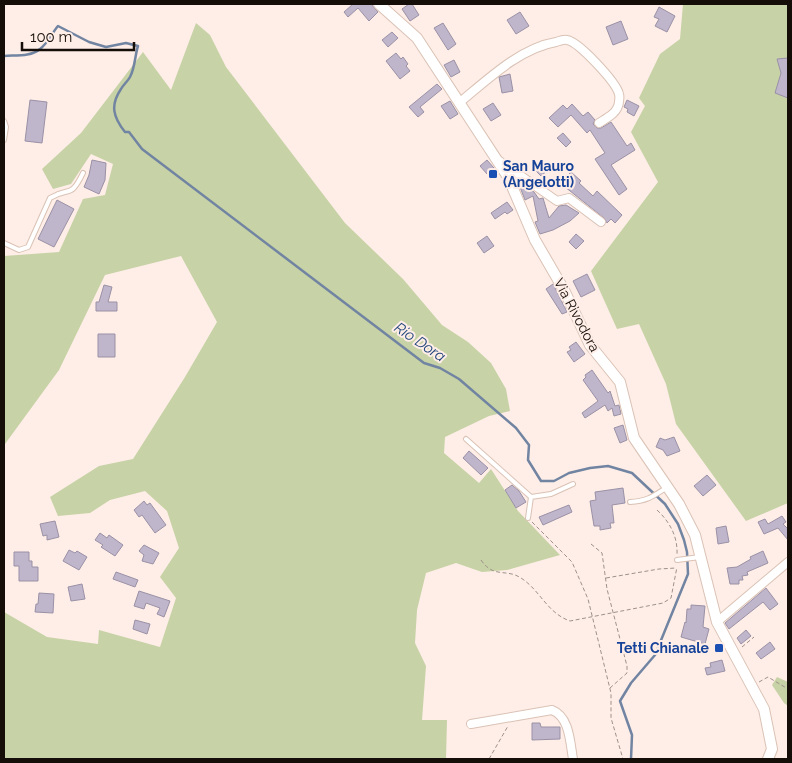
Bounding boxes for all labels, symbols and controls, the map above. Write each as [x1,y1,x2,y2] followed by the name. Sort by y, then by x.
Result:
[22,20,135,52] scale bar
[30,28,72,46] text: 100 m
[503,158,574,190] place label: San Mauro (Angelotti)
[487,168,499,180] marker: San Mauro (Angelotti)
[551,275,603,355] street label: Via Rivodora
[391,318,449,366] water label: Rio Dora
[617,640,710,656] place label: Tetti Chianale
[713,642,725,654] marker: Tetti Chianale

